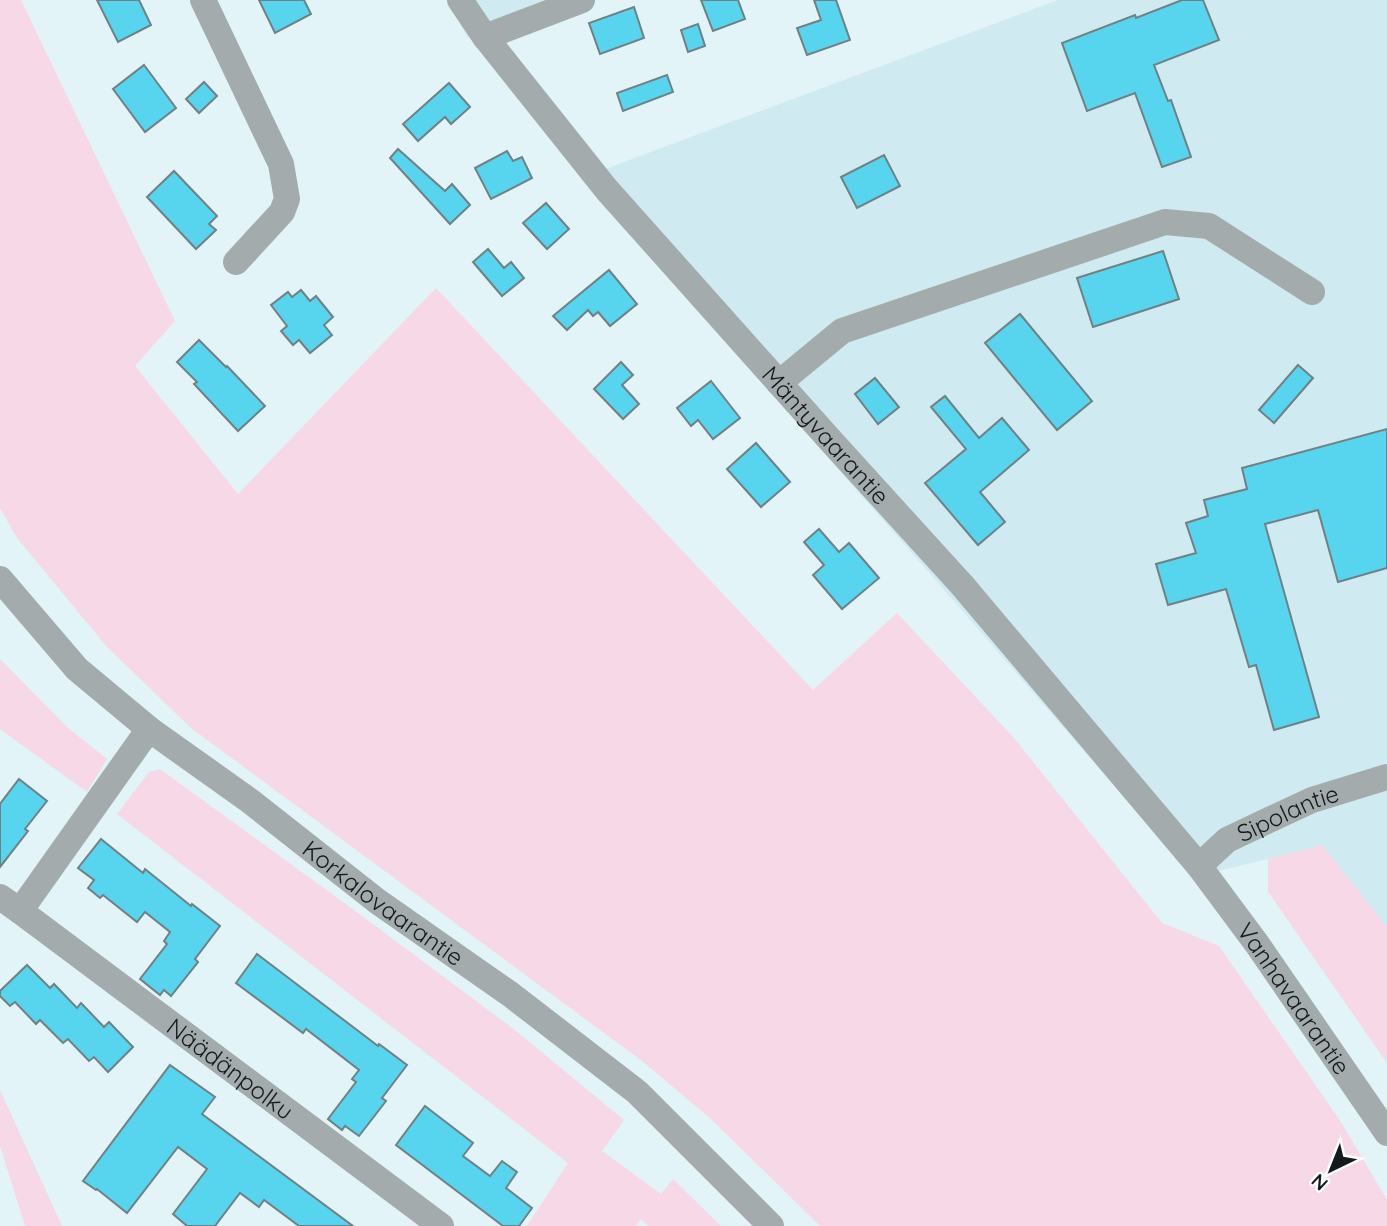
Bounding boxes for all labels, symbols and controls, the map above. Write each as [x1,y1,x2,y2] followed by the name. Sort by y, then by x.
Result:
[756,359,896,511] street label: Mäntyvaarantie
[1232,778,1342,848] street label: Sipolantie
[297,833,470,972] street label: Korkalovaarantie
[1231,916,1357,1080] street label: Vanhavaarantie
[161,1011,300,1126] street label: Näädänpolku
[1296,1135,1366,1205] north arrow
[1306,1169,1333,1196] text: N

